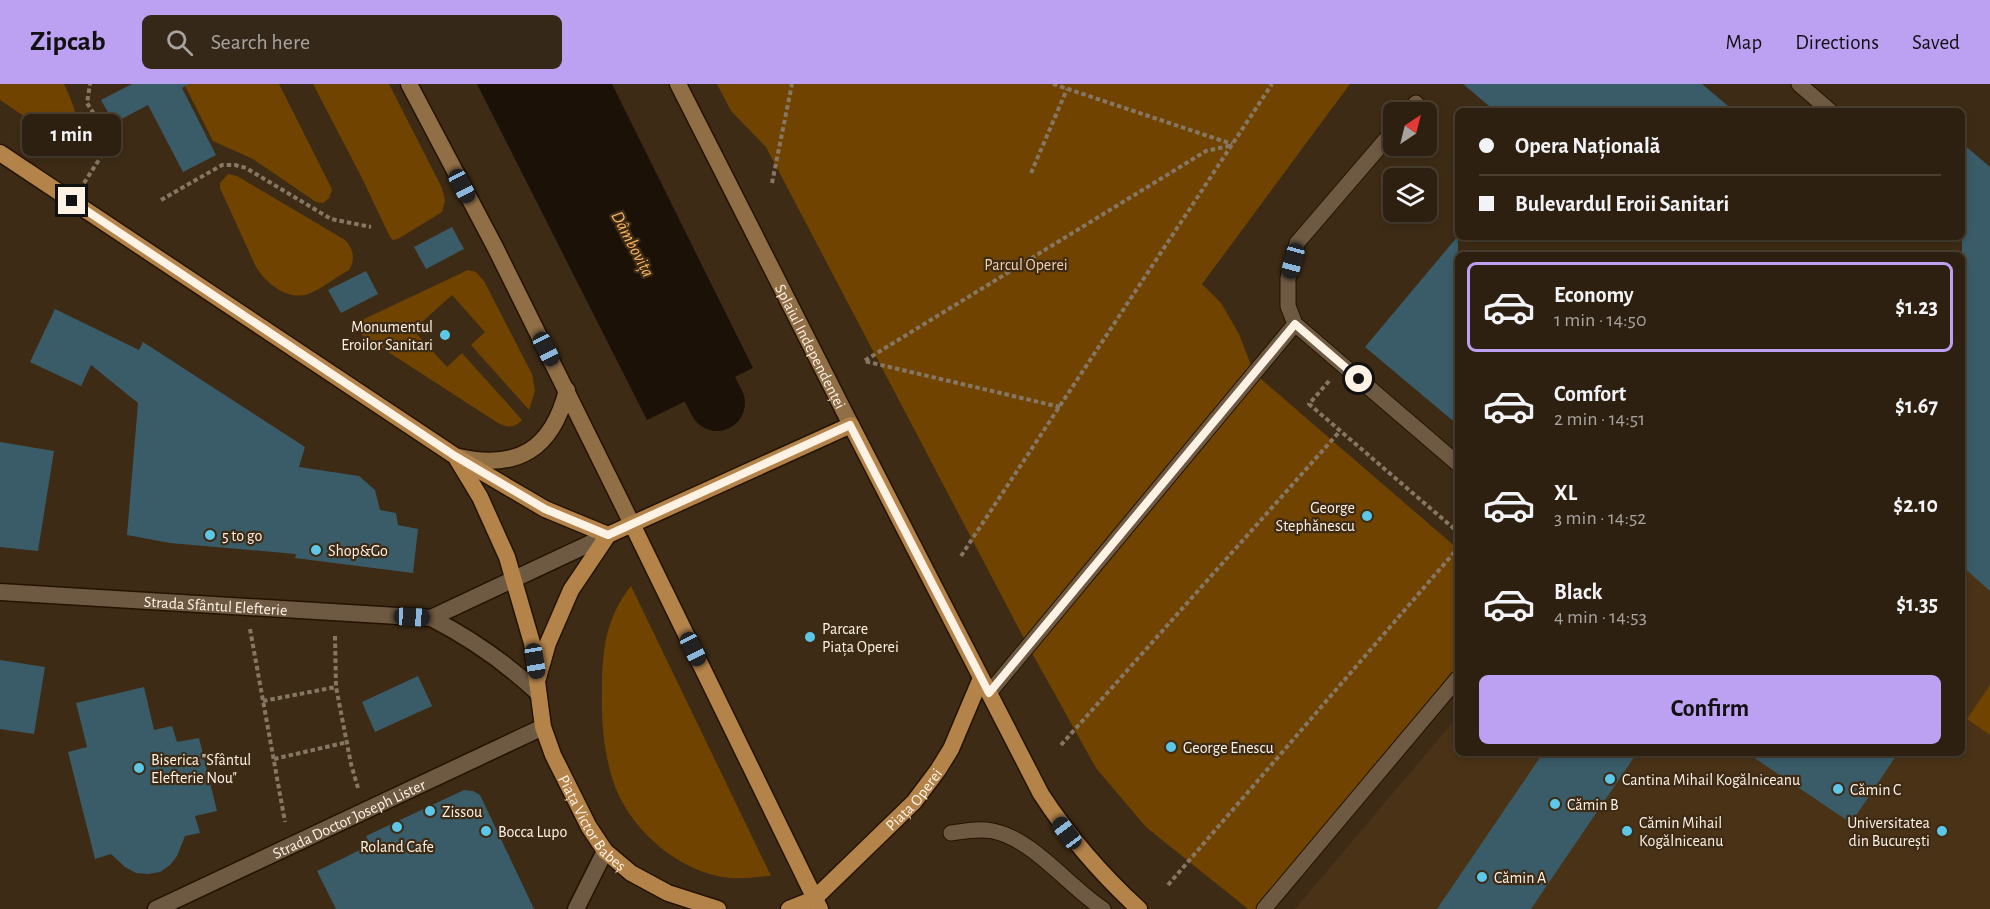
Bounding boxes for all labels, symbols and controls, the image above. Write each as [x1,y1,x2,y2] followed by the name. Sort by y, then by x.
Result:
[142,15,562,69] search box
[163,26,196,59] icon: search
[30,28,106,56] text: Zipcab
[211,31,310,53] text: Search here
[1726,32,1762,53] text: Map
[1795,32,1879,53] text: Directions
[1912,32,1960,53] text: Saved
[1383,102,1437,156] north arrow
[1383,102,1437,222] map controls
[22,114,122,156] callout: 1 min
[50,125,93,145] text: 1 min
[1515,135,1660,157] text: Opera Națională
[446,166,478,206] car
[1383,168,1437,222] button: layers
[58,187,85,214] route end
[1515,193,1729,215] text: Bulevardul Eroii Sanitari
[606,208,657,281] water label: Dâmbovița
[1280,241,1306,281] car
[984,257,1068,273] park label: Parcul Operei
[1482,280,1536,334] icon: car
[772,282,848,412] street label: Splaiul Independenței
[1554,284,1634,306] text: Economy
[1895,296,1938,318] text: $1.23
[1554,310,1647,330] text: 1 min · 14:50
[341,319,433,353] place label: Monumentul Eroilor Sanitari
[438,328,452,342] marker: Monumentul Eroilor Sanitari
[530,329,562,369] car
[1345,365,1372,392] route start
[1482,379,1536,433] icon: car
[1554,383,1626,405] text: Comfort
[1895,395,1938,417] text: $1.67
[1554,409,1645,429] text: 2 min · 14:51
[1482,478,1536,532] icon: car
[1554,482,1577,504] text: XL
[1893,494,1938,516] text: $2.10
[1276,500,1355,534] place label: George Stephănescu
[1554,508,1646,528] text: 3 min · 14:52
[1360,509,1374,523] marker: George Stephănescu
[203,528,217,542] marker: 5 to go
[222,528,262,544] place label: 5 to go
[309,543,323,557] marker: Shop&Go
[328,543,388,559] place label: Shop&Go
[1482,577,1536,631] icon: car
[1554,581,1602,603] text: Black
[1896,593,1938,615] text: $1.35
[143,594,288,618] street label: Strada Sfântul Elefterie
[394,607,430,627] car
[1554,607,1647,627] text: 4 min · 14:53
[822,621,899,657] place label: Parcare Piața Operei
[677,629,709,669] car
[803,630,817,644] marker: Parcare Piața Operei
[523,642,547,680] car
[1479,675,1941,744] button: Confirm
[1164,740,1178,754] marker: George Enescu
[1183,740,1274,756] place label: George Enescu
[151,752,251,786] place label: Biserica "Sfântul Elefterie Nou"
[132,761,146,775] marker: Biserica "Sfântul Elefterie Nou"
[883,766,945,834] street label: Piața Operei
[555,772,629,876] street label: Piața Victor Babeș
[1603,772,1617,786] marker: Cantina Mihail Kogălniceanu
[1622,772,1800,788] place label: Cantina Mihail Kogălniceanu
[270,776,429,862] street label: Strada Doctor Joseph Lister
[1831,782,1845,796] marker: Cămin C
[1850,782,1901,798] place label: Cămin C
[1548,797,1562,811] marker: Cămin B
[1567,797,1619,813] place label: Cămin B
[423,804,437,818] marker: Zissou
[442,804,482,820] place label: Zissou
[1049,813,1085,853] car
[1639,815,1723,849] place label: Cămin Mihail Kogălniceanu
[1847,815,1930,851] place label: Universitatea din București
[390,820,404,834] marker: Roland Cafe
[479,824,493,838] marker: Bocca Lupo
[498,824,567,840] place label: Bocca Lupo
[1620,824,1634,838] marker: Cămin Mihail Kogălniceanu
[1935,824,1949,838] marker: Universitatea din București
[360,839,434,855] place label: Roland Cafe
[1475,870,1489,884] marker: Cămin A
[1494,870,1546,886] place label: Cămin A

